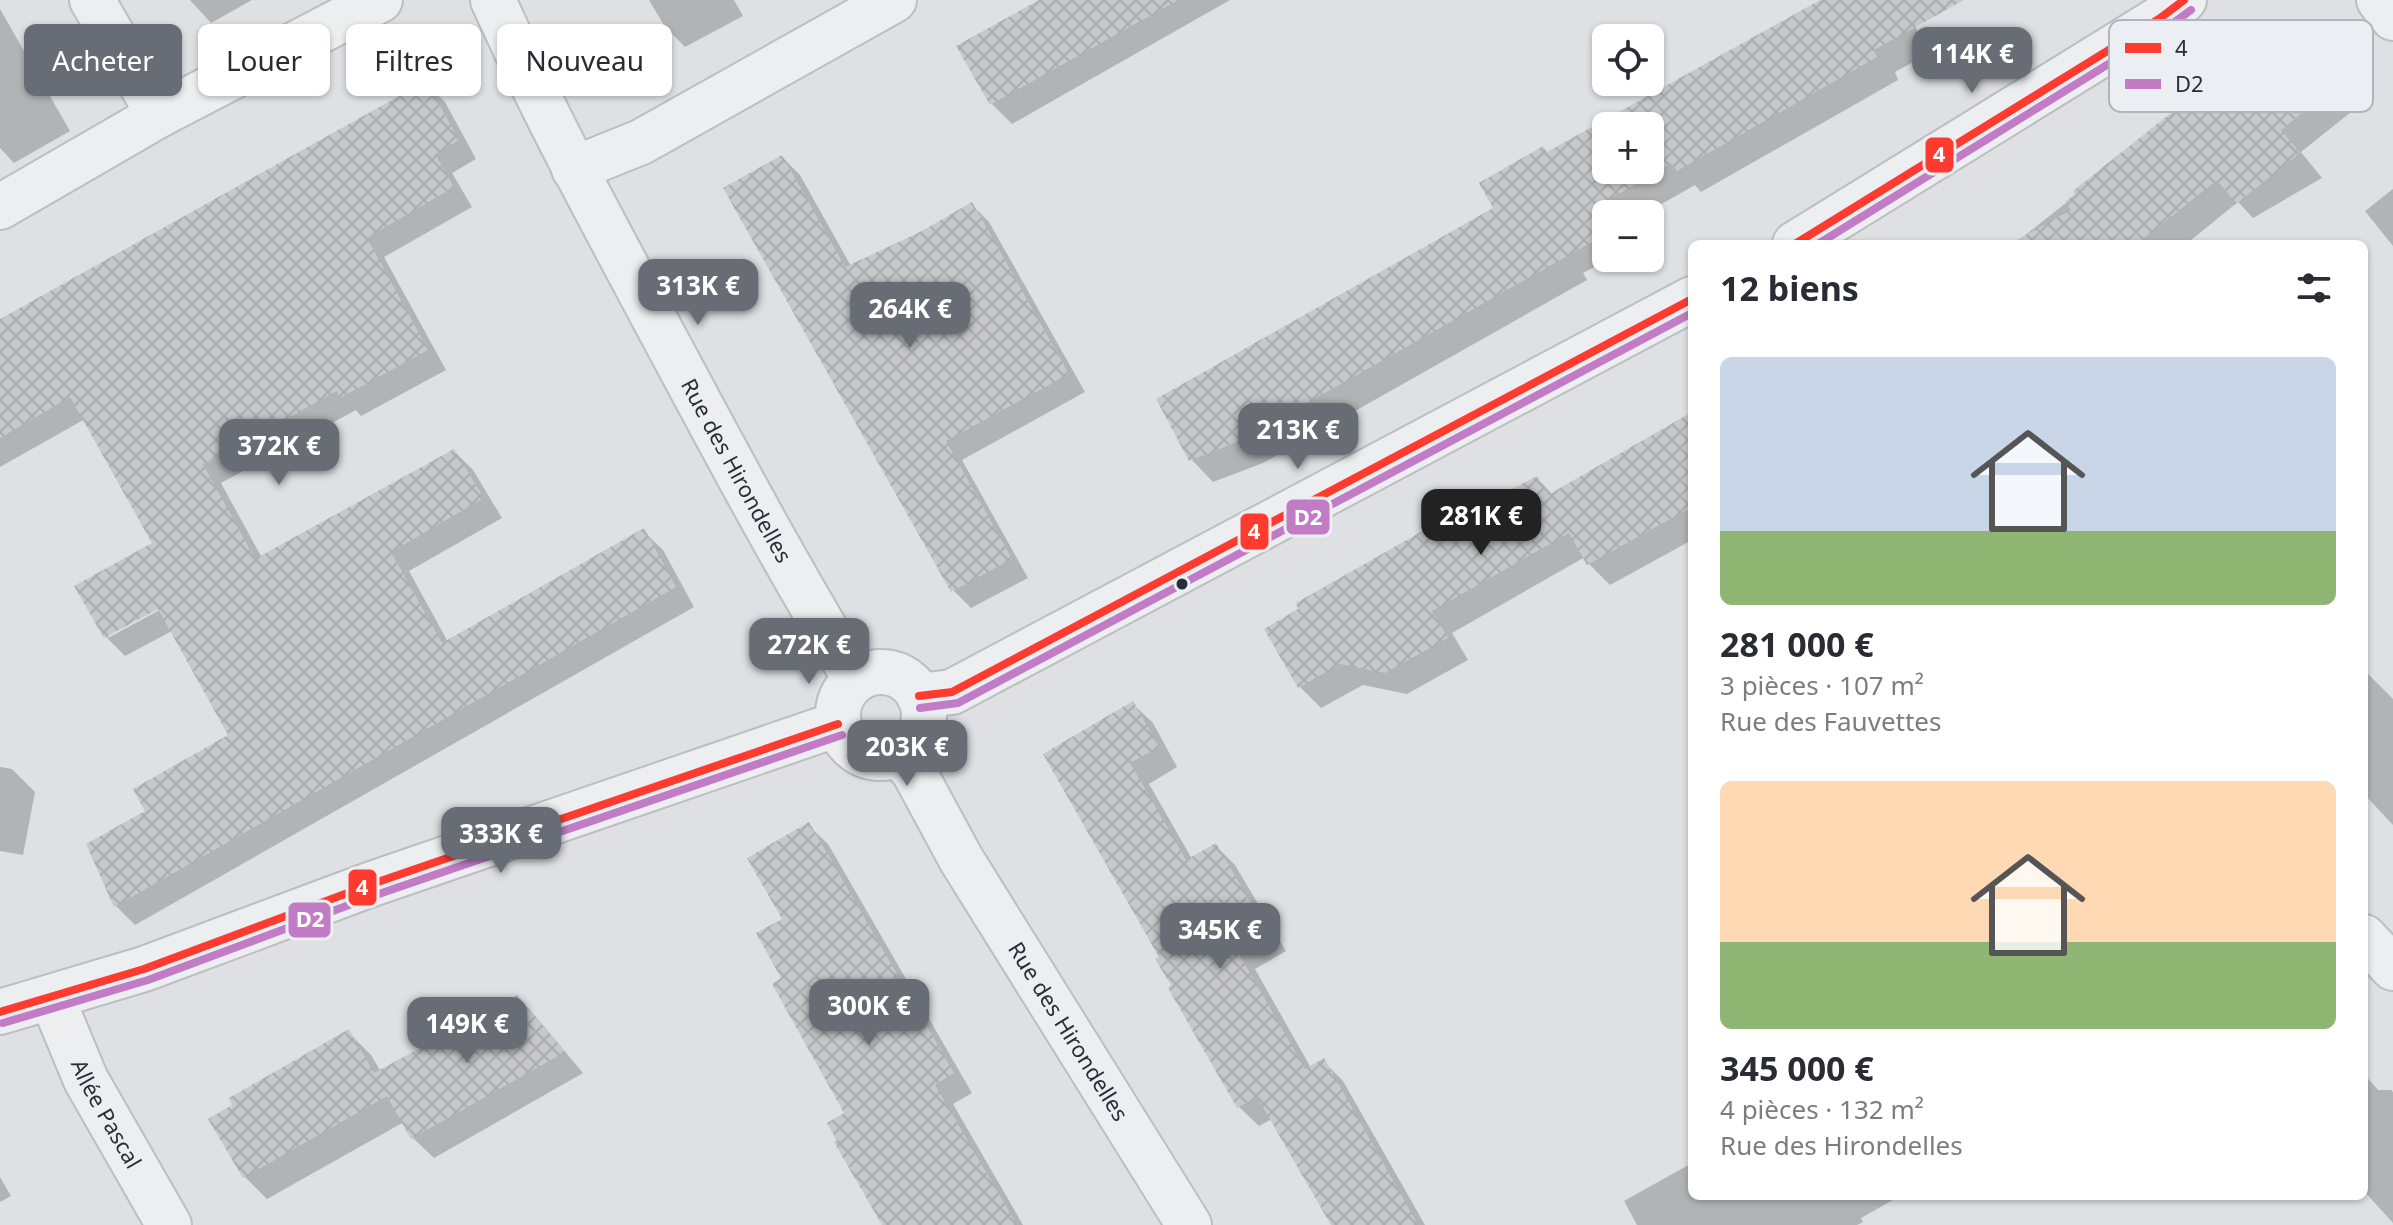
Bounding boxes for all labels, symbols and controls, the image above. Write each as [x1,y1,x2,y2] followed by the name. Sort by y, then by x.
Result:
[2109,20,2373,112] legend
[24,24,182,96] chip: Acheter
[198,24,330,96] chip: Louer
[346,24,481,96] chip: Filtres
[497,24,672,96] chip: Nouveau
[1592,24,1664,272] map controls
[1592,24,1664,96] button: locate
[1907,27,2037,95] pin: 114K €
[2175,32,2188,62] text: 4
[1930,35,2014,71] text: 114K €
[2175,68,2204,98] text: D2
[1592,112,1664,184] button: +
[1924,136,1955,174] line badge: 4
[1933,138,1946,168] text: 4
[1592,200,1664,272] button: −
[633,259,763,327] pin: 313K €
[1720,265,1859,311] text: 12 biens
[2292,266,2336,310] icon: filters
[656,267,740,303] text: 313K €
[845,282,975,350] pin: 264K €
[868,290,952,326] text: 264K €
[675,373,800,568] street label: Rue des Hirondelles
[1233,403,1363,471] pin: 213K €
[1956,409,2100,553] icon: home
[1256,411,1340,447] text: 213K €
[214,419,344,487] pin: 372K €
[237,427,321,463] text: 372K €
[1416,489,1546,557] pin: 281K €
[1439,497,1523,533] text: 281K €
[1285,498,1331,536] line badge: D2
[1294,501,1322,531] text: D2
[1239,512,1270,551] line badge: 4
[1248,515,1261,545] text: 4
[1174,576,1190,592] unlabelled marker
[744,618,874,686] pin: 272K €
[1720,621,1874,667] text: 281 000 €
[767,626,851,662] text: 272K €
[1720,667,1924,703] text: 3 pièces · 107 m²
[1720,703,1941,739] text: Rue des Fauvettes
[842,720,972,788] pin: 203K €
[865,728,949,764] text: 203K €
[436,807,566,875] pin: 333K €
[459,815,543,851] text: 333K €
[1956,833,2100,977] icon: home
[347,868,378,907] line badge: 4
[356,871,369,901] text: 4
[287,901,332,939] line badge: D2
[296,903,324,933] text: D2
[1155,903,1285,971] pin: 345K €
[1178,911,1262,947] text: 345K €
[1002,936,1136,1126] street label: Rue des Hirondelles
[804,979,934,1047] pin: 300K €
[827,987,911,1023] text: 300K €
[402,997,532,1065] pin: 149K €
[425,1005,509,1041] text: 149K €
[1720,1045,1874,1091] text: 345 000 €
[65,1054,149,1173] street label: Allée Pascal
[1720,1091,1924,1127] text: 4 pièces · 132 m²
[1720,1127,1963,1163] text: Rue des Hirondelles

